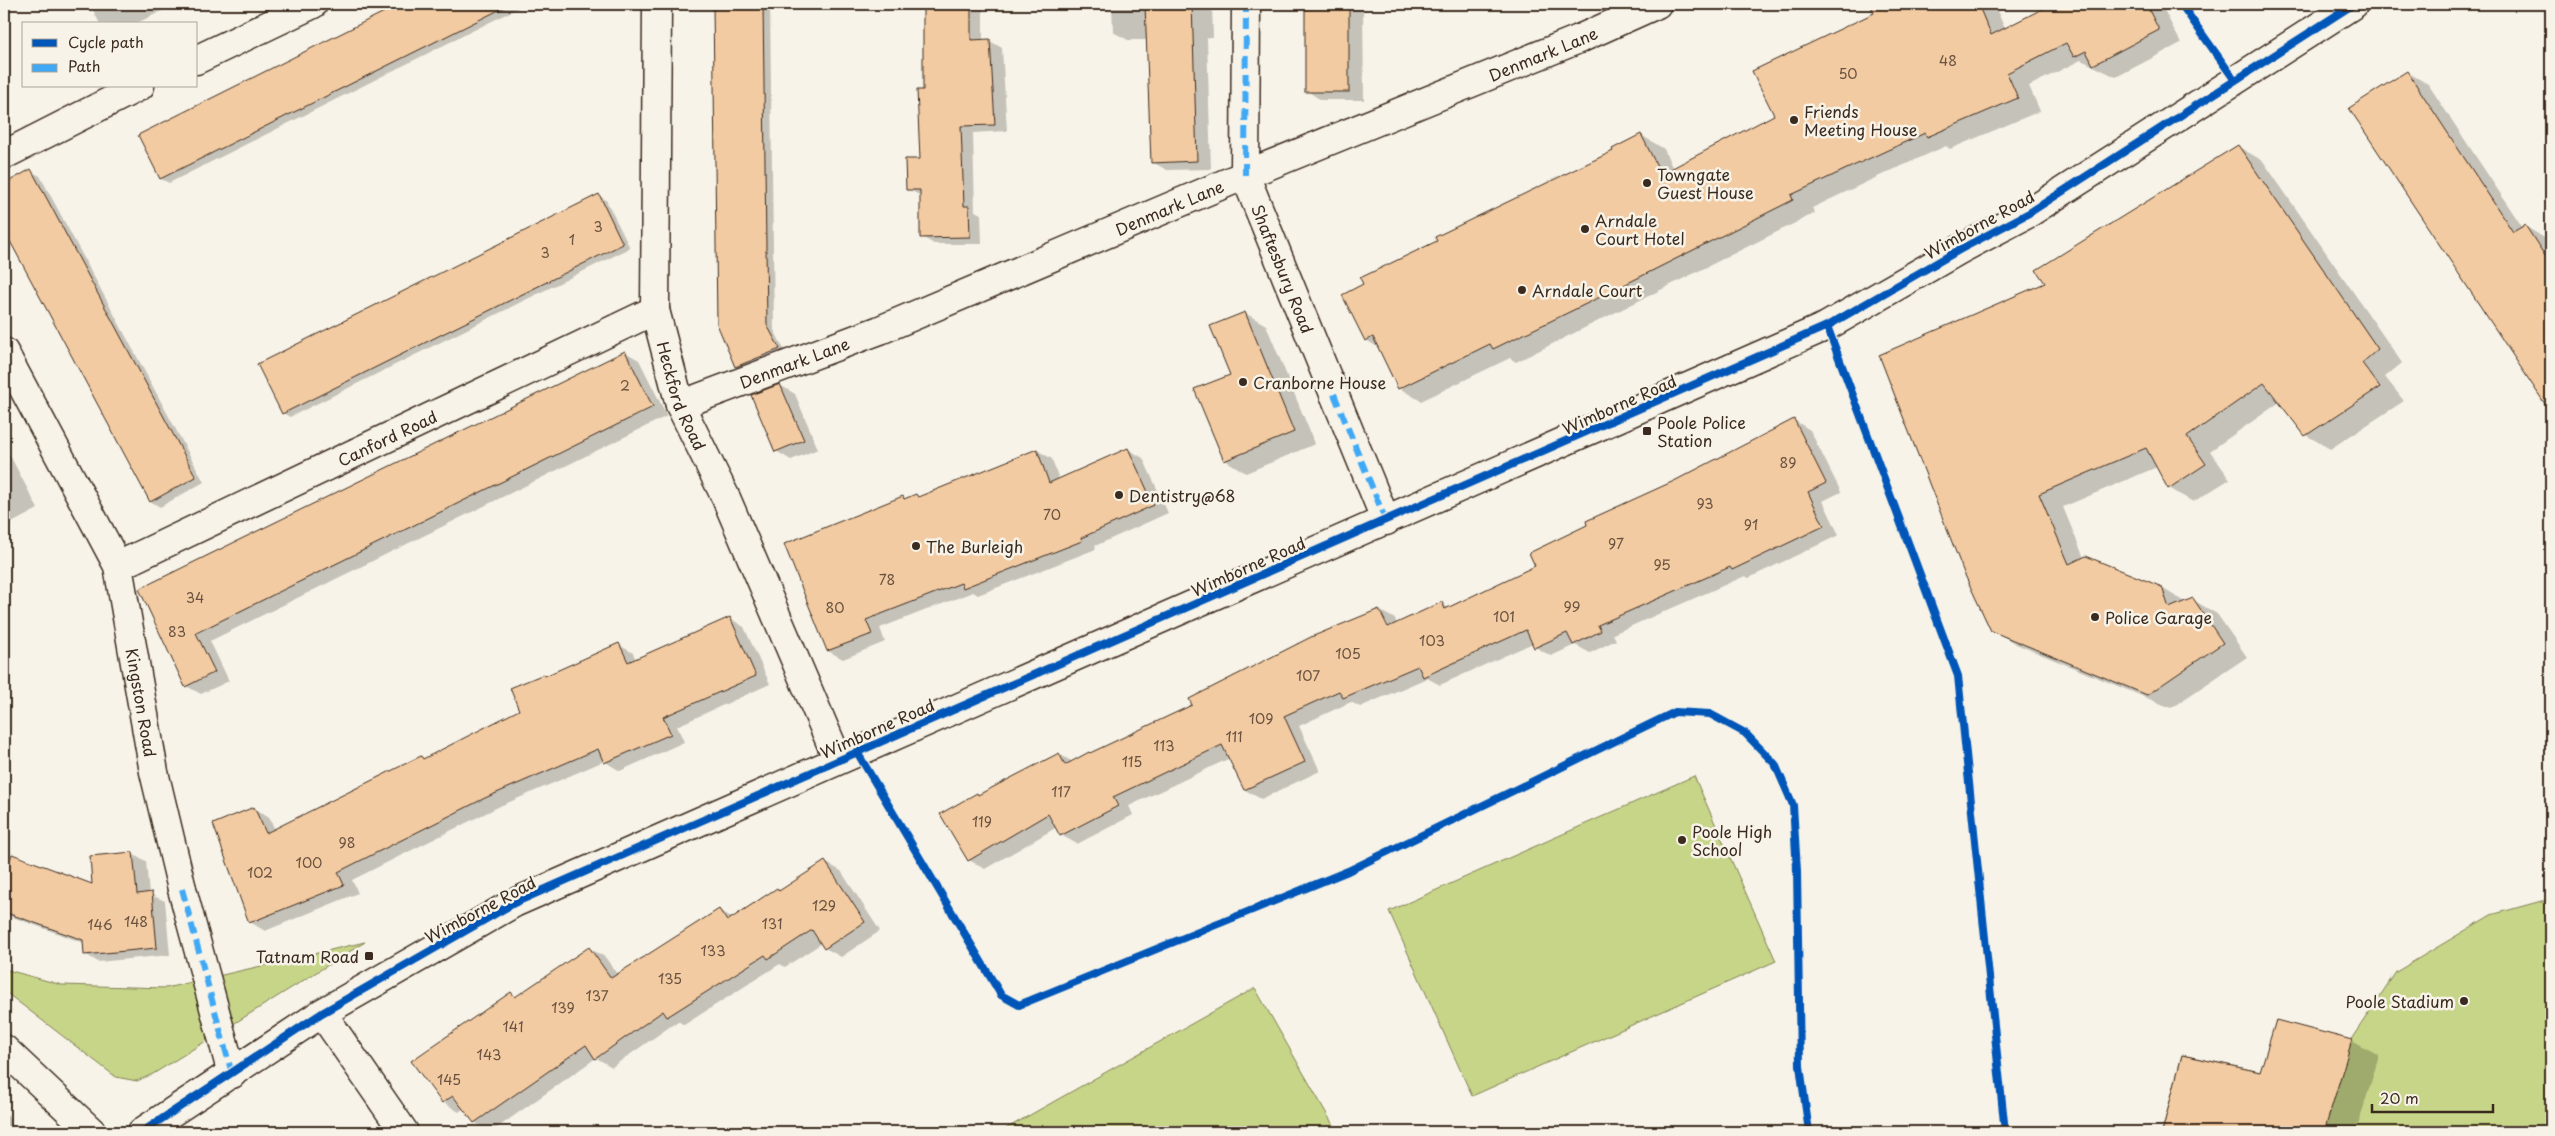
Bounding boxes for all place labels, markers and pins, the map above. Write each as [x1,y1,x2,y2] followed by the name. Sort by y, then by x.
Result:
[1804,99,1918,141] place label: Friends Meeting House
[1788,114,1800,126] marker: Friends Meeting House
[1657,162,1754,204] place label: Towngate Guest House
[1641,177,1653,189] marker: Towngate Guest House
[1595,208,1685,250] place label: Arndale Court Hotel
[1579,223,1591,235] marker: Arndale Court Hotel
[1532,278,1643,302] place label: Arndale Court
[1516,284,1528,296] marker: Arndale Court
[1253,370,1386,394] place label: Cranborne House
[1237,376,1249,388] marker: Cranborne House
[1657,410,1746,452] place label: Poole Police Station
[1641,425,1653,437] marker: Poole Police Station
[1129,483,1236,507] place label: Dentistry@68
[1113,489,1125,501] marker: Dentistry@68
[926,534,1023,558] place label: The Burleigh
[910,540,922,552] marker: The Burleigh
[2105,605,2212,629] place label: Police Garage
[2089,611,2101,623] marker: Police Garage
[1692,819,1772,861] place label: Poole High School
[1676,834,1688,846] marker: Poole High School
[256,944,359,968] place label: Tatnam Road
[363,950,375,962] marker: Tatnam Road
[2345,989,2454,1013] place label: Poole Stadium
[2458,995,2470,1007] marker: Poole Stadium

